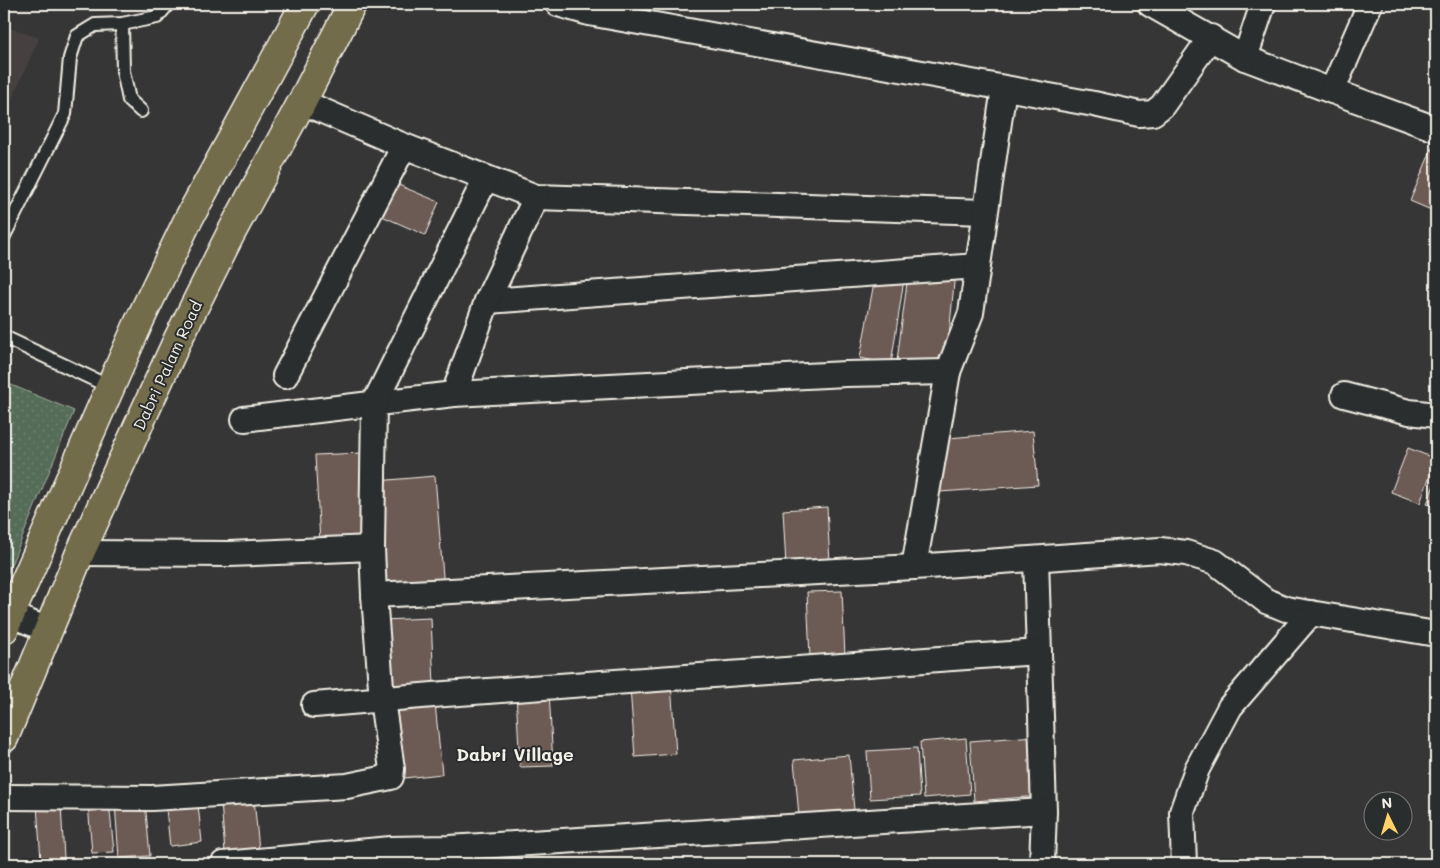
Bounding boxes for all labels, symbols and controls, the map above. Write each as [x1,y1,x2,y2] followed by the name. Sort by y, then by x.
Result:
[128,297,206,433] street label: Dabri Palam Road
[456,742,574,766] district label: Dabri Village
[1362,790,1412,840] north arrow
[1381,793,1393,812] text: N

